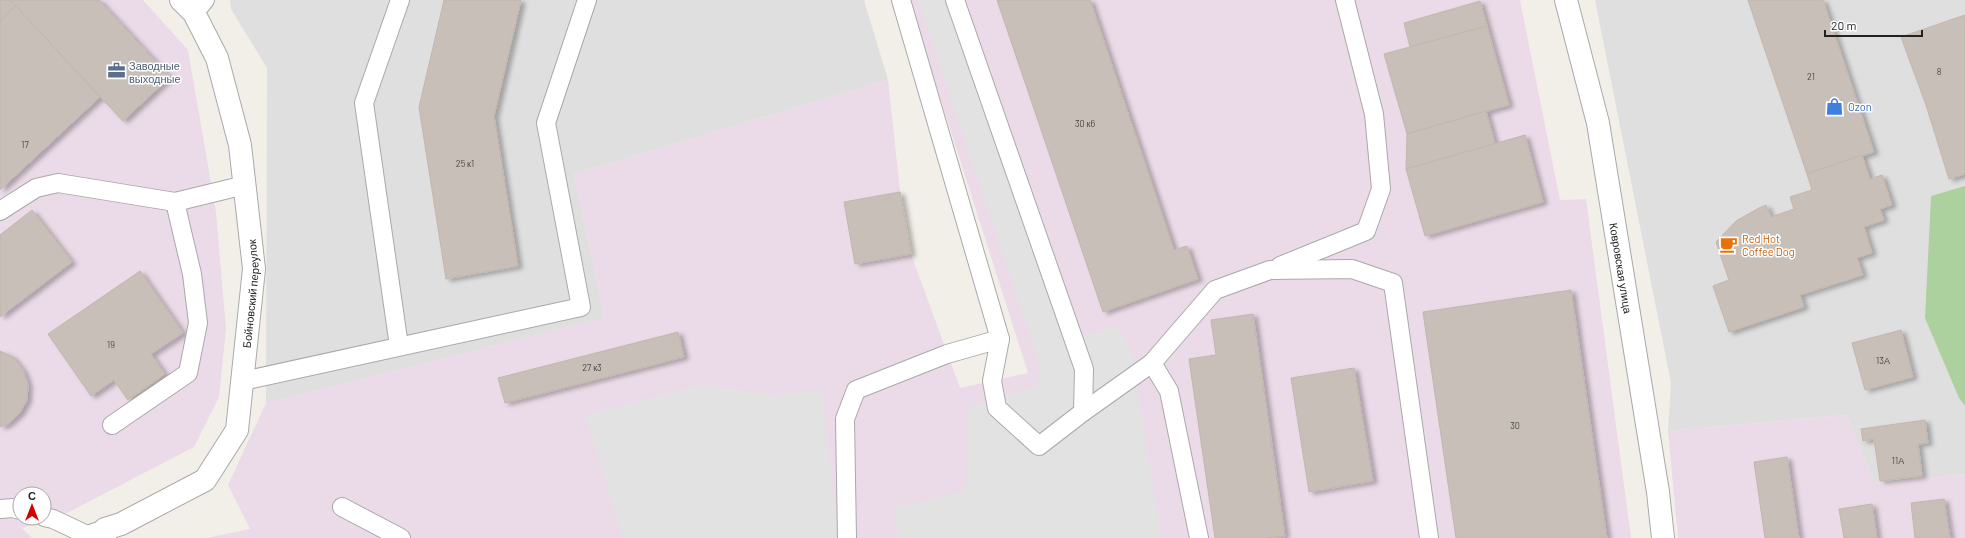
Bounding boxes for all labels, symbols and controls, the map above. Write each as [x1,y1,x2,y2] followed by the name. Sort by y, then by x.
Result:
[1825,12,1922,38] scale bar
[1831,18,1857,32] text: 20 m
[129,59,181,85] place label: Заводные выходные
[106,61,126,81] office icon: Заводные выходные
[1937,66,1942,77] house number: 8
[1807,71,1815,82] house number: 21
[1825,96,1845,116] shop icon: Ozon
[1848,100,1872,113] place label: Ozon
[1075,118,1095,129] house number: 30 к6
[21,139,29,150] house number: 17
[456,158,474,169] house number: 25 к1
[1608,222,1635,315] street label: Ковровская улица
[1742,232,1795,258] place label: Red Hot Coffee Dog
[1719,234,1739,254] cafe icon: Red Hot Coffee Dog
[239,239,261,349] street label: Бойновский переулок
[107,339,115,350] house number: 19
[1876,355,1890,366] house number: 13А
[582,362,602,373] house number: 27 к3
[1510,420,1520,431] house number: 30
[1892,455,1904,466] house number: 11А
[12,486,52,526] north arrow
[28,489,36,502] text: С

